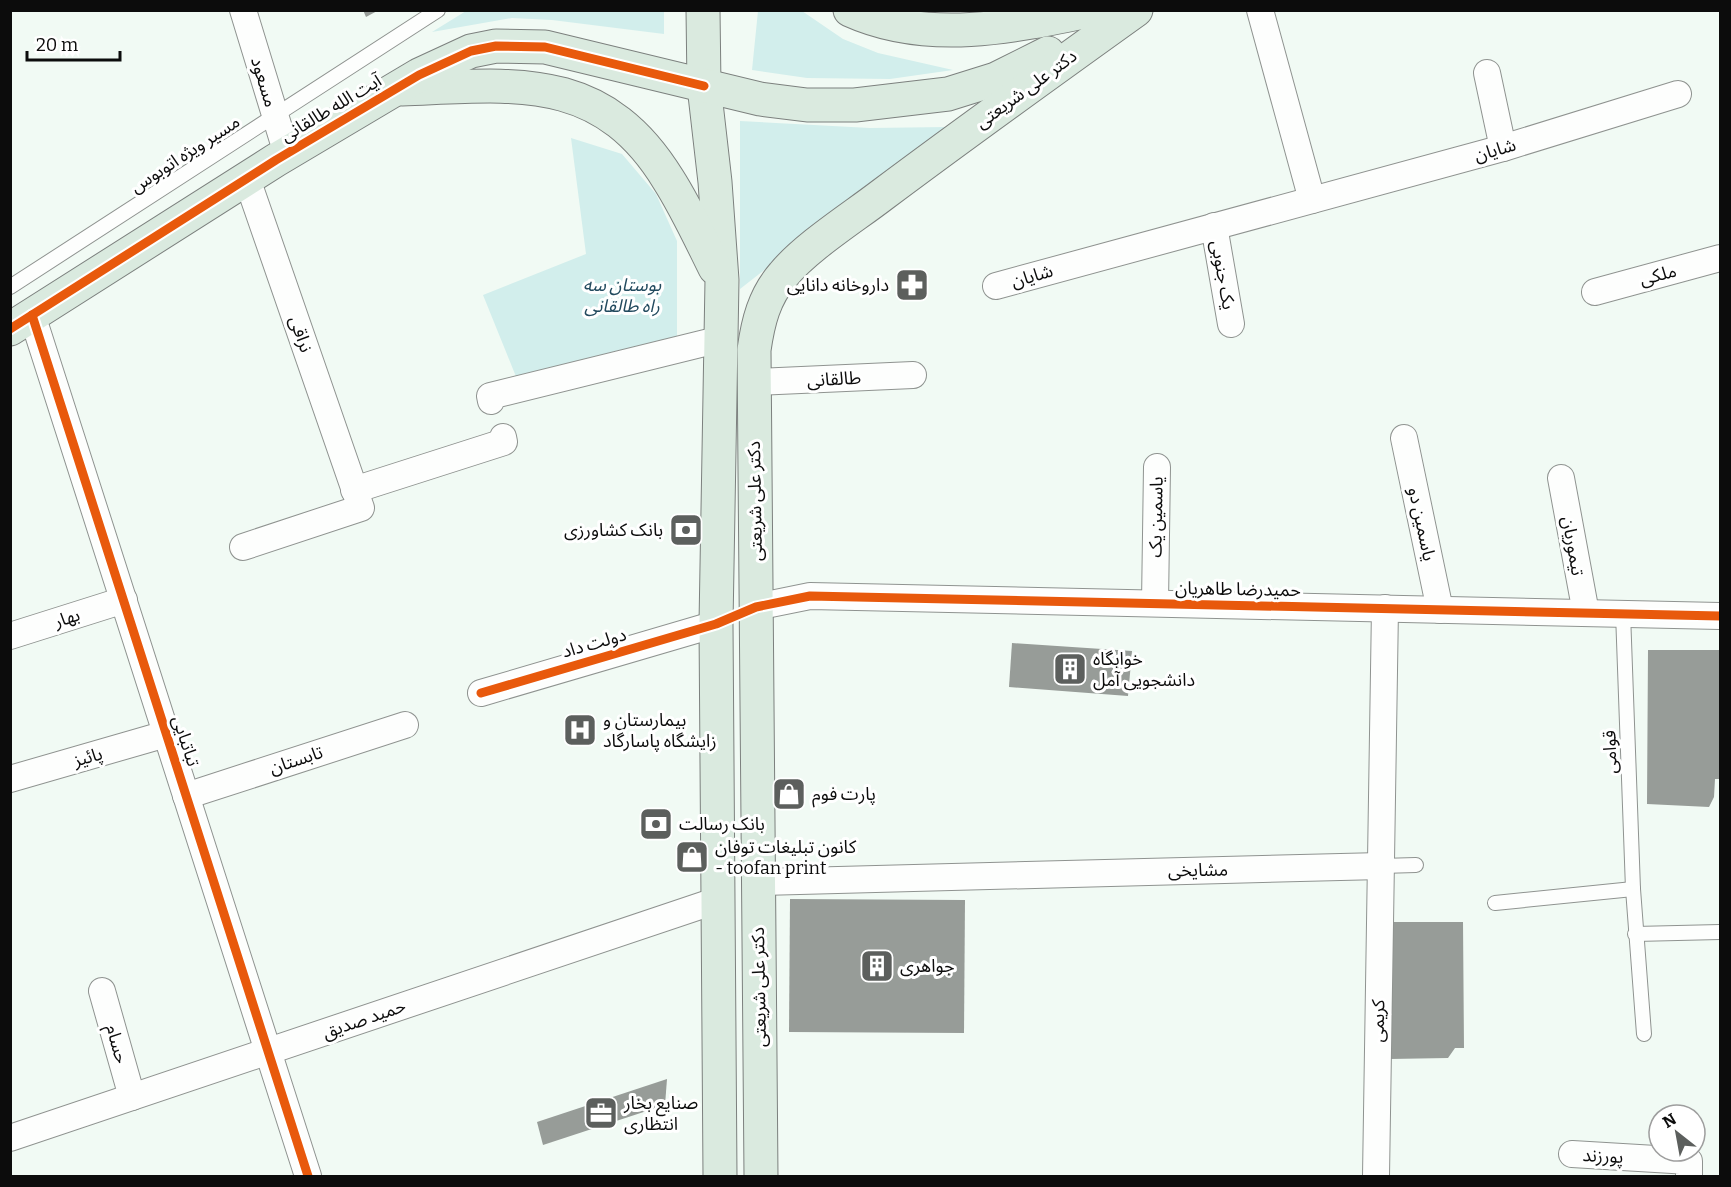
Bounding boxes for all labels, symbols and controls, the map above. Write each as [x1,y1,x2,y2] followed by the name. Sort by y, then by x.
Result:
[27,24,120,62] scale bar
[36,34,78,56] text: 20 m
[971,45,1081,133] street label: دکتر علی شریعتی
[246,54,282,110] street label: مسعود
[276,69,386,147] street label: آیت الله طالقانی
[126,110,244,198] street label: مسیر ویژه اتوبوس
[1472,134,1518,166] street label: شایان
[1206,239,1240,311] street label: یک جنوبی
[1009,260,1055,292] street label: شایان
[1637,260,1679,290] street label: ملکی
[894,267,930,303] pharmacy icon: داروخانه دانایی
[583,274,661,317] park label: بوستان سه راه طالقانی
[787,274,889,296] place label: داروخانه دانایی
[285,313,317,355] street label: نراقی
[806,367,862,391] street label: طالقانی
[743,441,767,561] street label: دکتر علی شریعتی
[1144,476,1168,558] street label: یاسمین یک
[1403,485,1441,563] street label: یاسمین دو
[668,512,704,548] bank icon: بانک کشاورزی
[1557,515,1589,577] street label: تیموریان
[564,519,663,541] place label: بانک کشاورزی
[1175,577,1301,601] street label: حمیدرضا طاهریان
[50,604,83,633] street label: بهار
[559,623,629,663] street label: دولت داد
[1093,648,1195,691] place label: خوابگاه دانشجویی آمل
[1052,651,1088,687] building icon: خوابگاه دانشجویی آمل
[603,709,717,752] place label: بیمارستان و زایشگاه پاسارگاد
[562,712,598,748] hospital icon: بیمارستان و زایشگاه پاسارگاد
[167,713,205,769] street label: تباتبایی
[1598,730,1622,774] street label: قوامی
[266,741,326,779] street label: تابستان
[70,742,105,772] street label: پائیز
[771,776,807,812] shop icon: پارت فوم
[812,783,876,808] place label: پارت فوم
[638,806,674,842] bank icon: بانک رسالت
[679,813,765,835] place label: بانک رسالت
[715,836,857,879] place label: کانون تبلیغات توفان - toofan print
[674,839,710,875] shop icon: کانون تبلیغات توفان - toofan print
[1168,858,1228,882] street label: مشایخی
[747,927,771,1047] street label: دکتر علی شریعتی
[859,948,895,984] building icon: جواهری
[900,955,955,977] place label: جواهری
[319,994,409,1044] street label: حمید صدیق
[1367,999,1389,1043] street label: کریمی
[98,1022,133,1067] street label: حسام
[623,1092,698,1135] place label: صنایع بخار انتظاری
[583,1095,619,1131] office icon: صنایع بخار انتظاری
[1647,1103,1707,1163] north arrow
[1659,1109,1680,1132] text: N
[1582,1144,1624,1168] street label: پورزند

